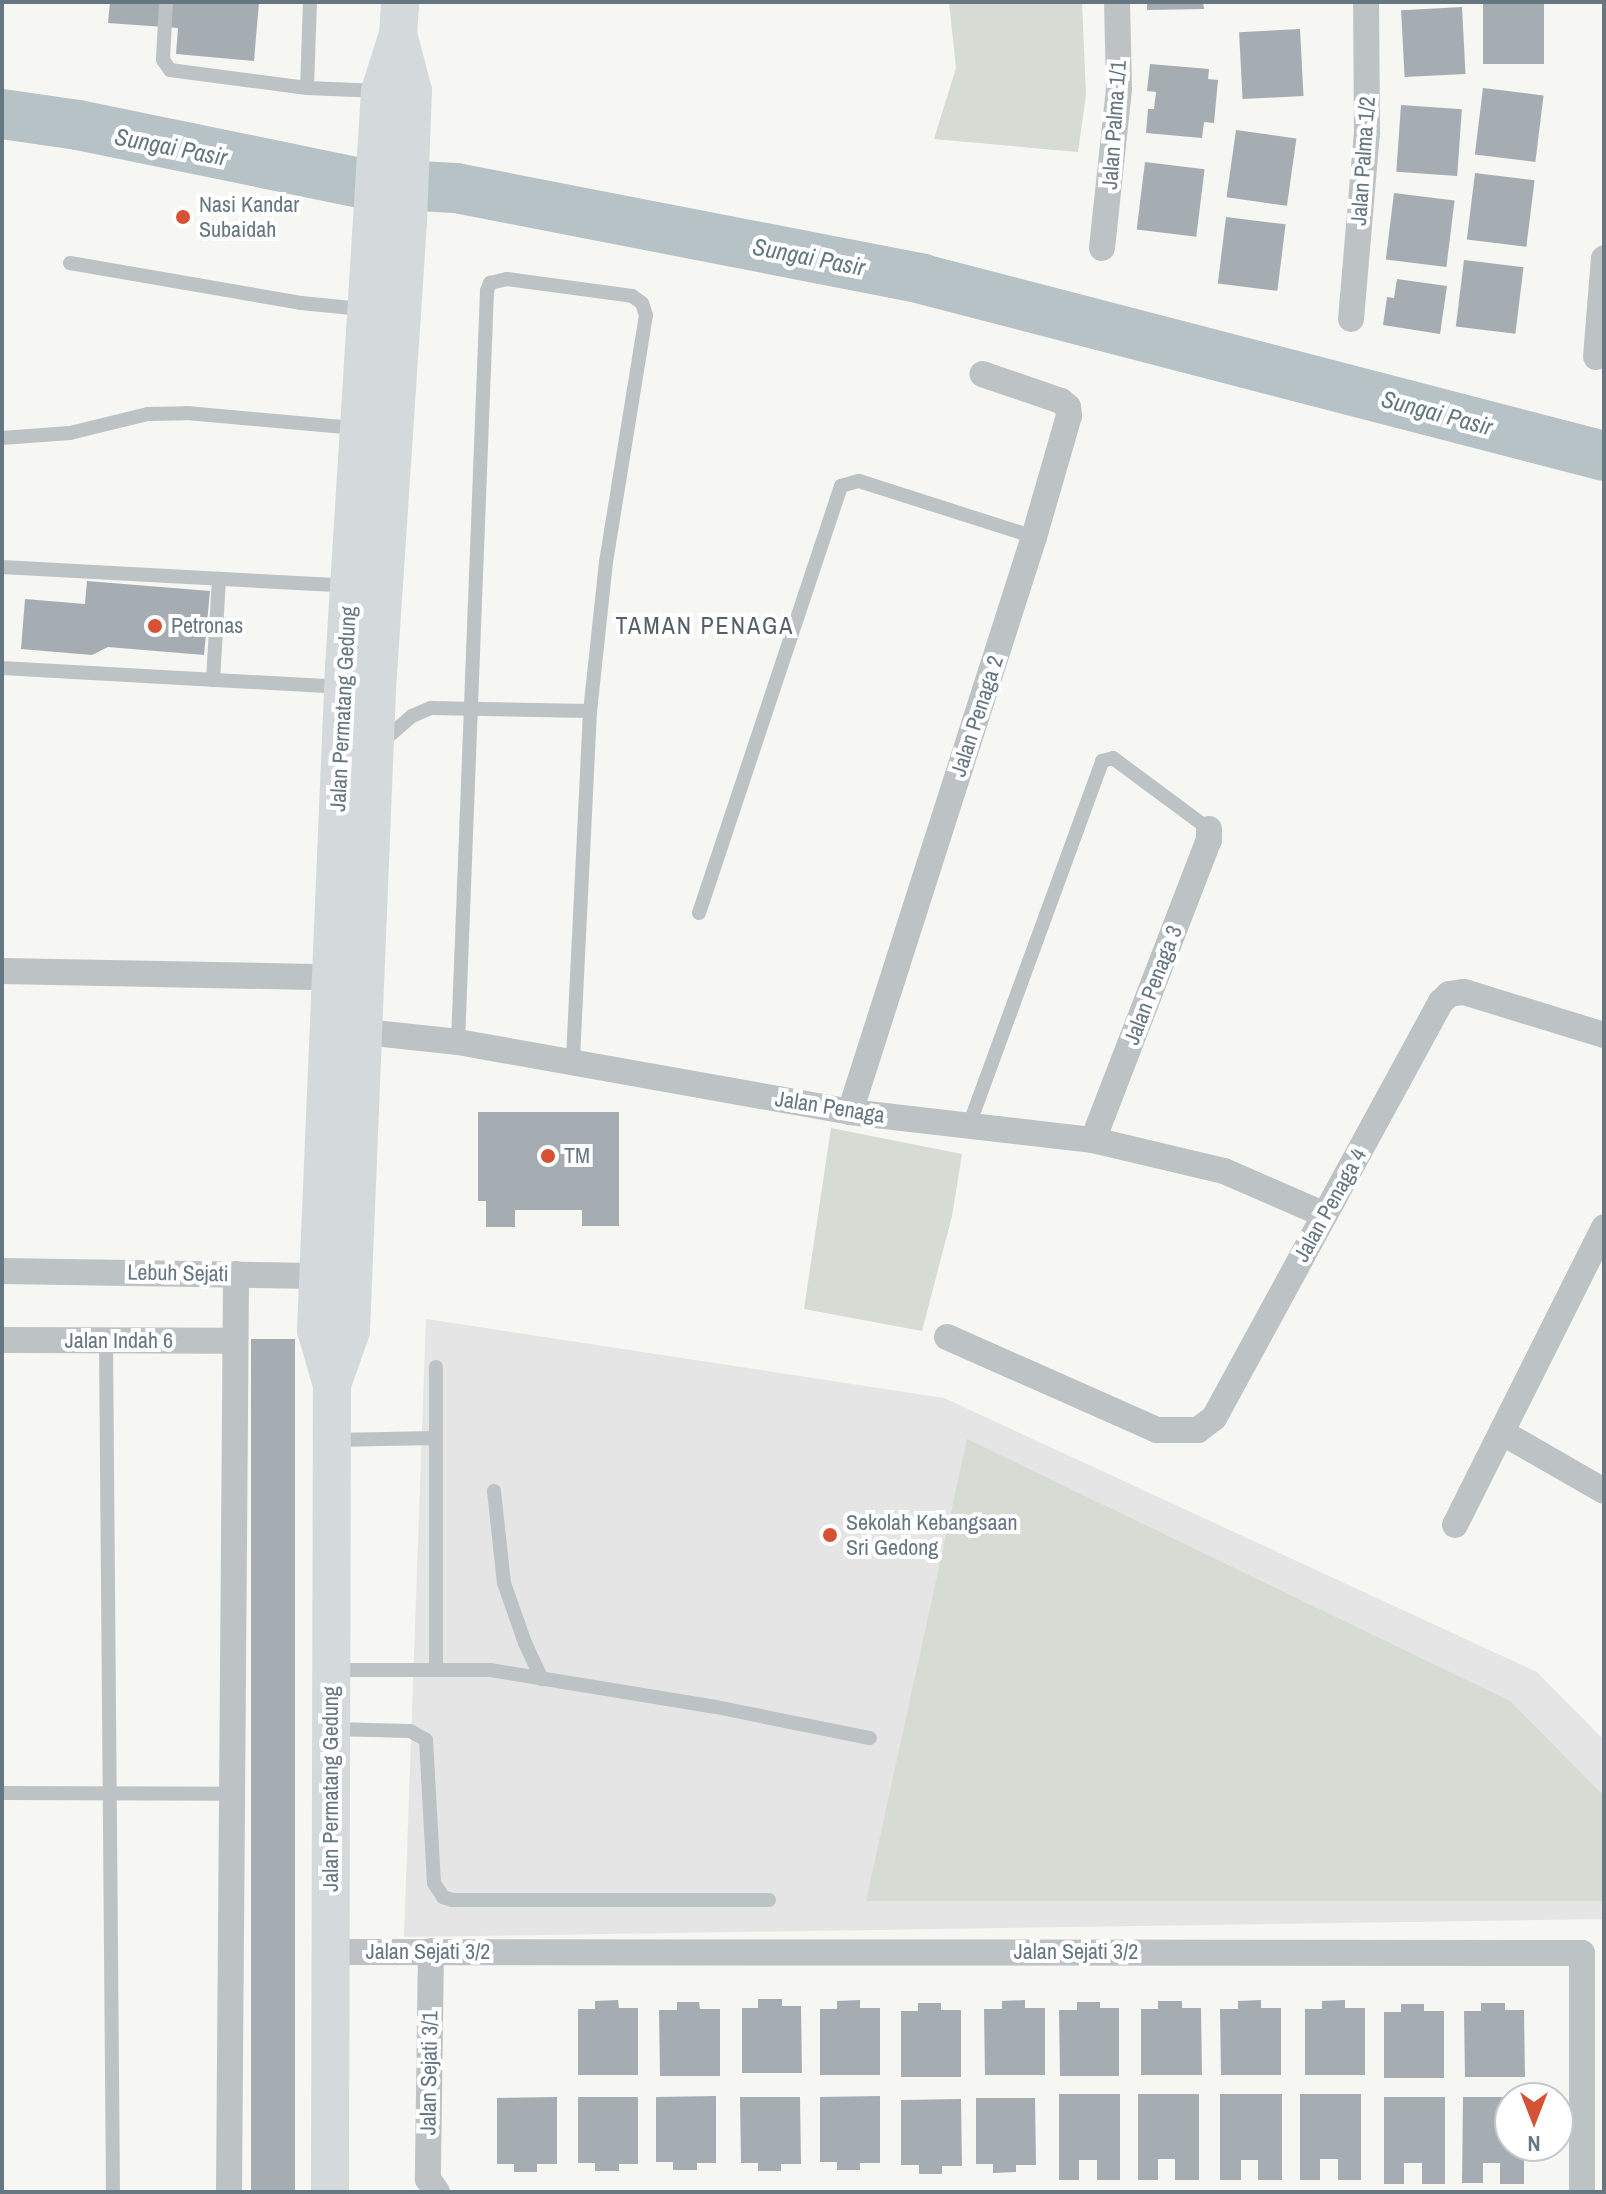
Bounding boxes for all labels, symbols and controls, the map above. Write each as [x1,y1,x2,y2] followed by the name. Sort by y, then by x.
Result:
[1096,60,1132,190] street label: Jalan Palma 1/1
[1345,96,1381,226] street label: Jalan Palma 1/2
[112,122,230,172] water label: Sungai Pasir
[199,191,299,242] place label: Nasi Kandar Subaidah
[174,208,192,226] marker: Nasi Kandar Subaidah
[750,232,868,282] water label: Sungai Pasir
[1378,384,1496,442] water label: Sungai Pasir
[324,606,362,812] street label: Jalan Permatang Gedung
[616,612,794,640] district label: TAMAN PENAGA
[171,613,243,639] place label: Petronas
[146,617,164,635] marker: Petronas
[945,652,1009,780] street label: Jalan Penaga 2
[1118,922,1188,1048] street label: Jalan Penaga 3
[773,1085,887,1129] street label: Jalan Penaga
[564,1143,590,1169] place label: TM
[1288,1144,1372,1266] street label: Jalan Penaga 4
[539,1147,557,1165] marker: TM
[127,1259,229,1287] street label: Lebuh Sejati
[65,1328,173,1354] street label: Jalan Indah 6
[846,1509,1018,1560] place label: Sekolah Kebangsaan Sri Gedong
[821,1526,839,1544] marker: Sekolah Kebangsaan Sri Gedong
[318,1686,344,1892] street label: Jalan Permatang Gedung
[366,1939,490,1965] street label: Jalan Sejati 3/2
[1014,1939,1138,1965] street label: Jalan Sejati 3/2
[415,2011,443,2135] street label: Jalan Sejati 3/1
[1494,2082,1574,2162] north arrow
[1527,2129,1541,2159] text: N

